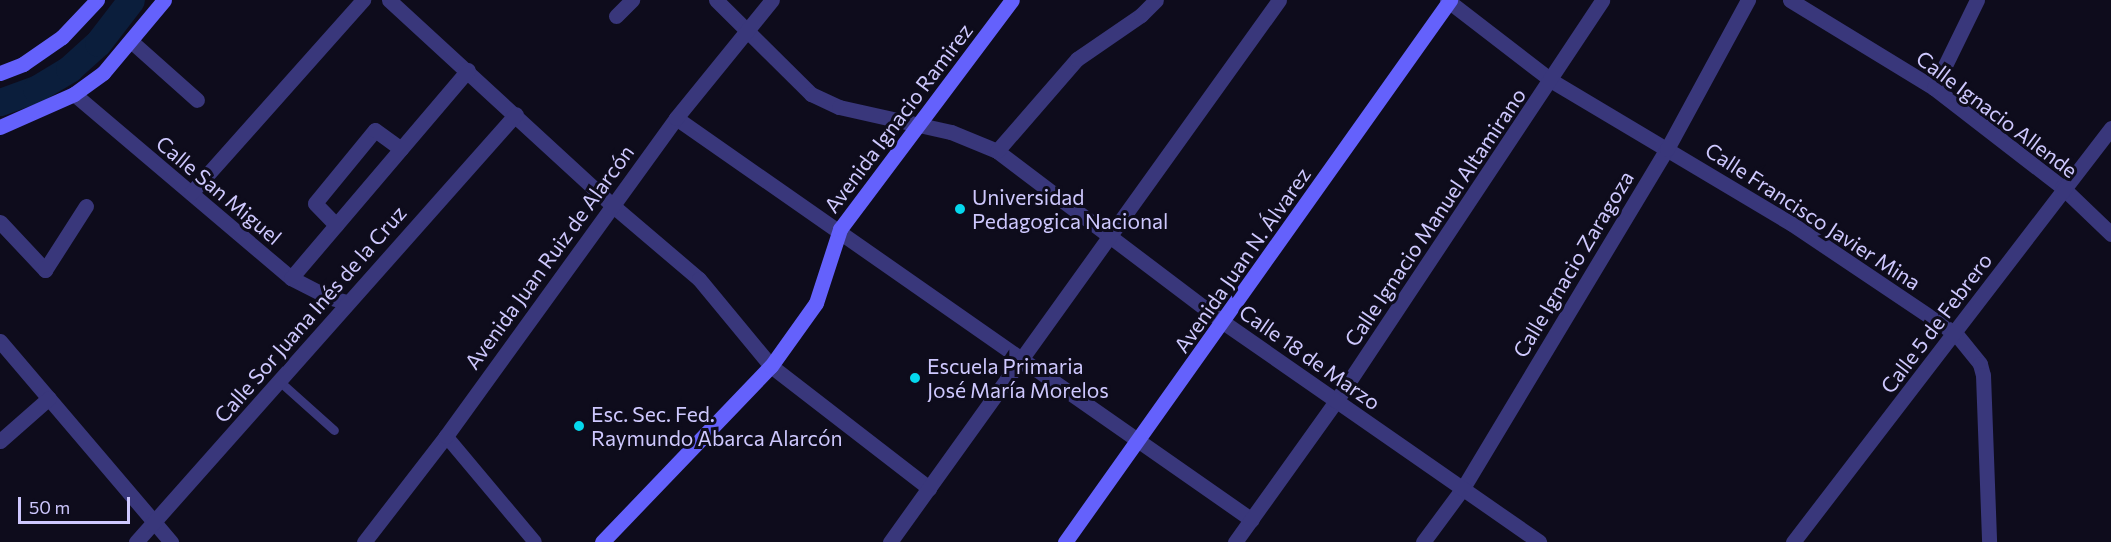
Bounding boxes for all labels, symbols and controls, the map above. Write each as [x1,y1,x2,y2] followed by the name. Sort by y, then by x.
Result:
[819,18,977,218] street label: Avenida Ignacio Ramirez
[1911,45,2083,183] street label: Calle Ignacio Allende
[1339,83,1531,351] street label: Calle Ignacio Manuel Altamirano
[151,130,287,250] street label: Calle San Miguel
[1701,137,1925,295] street label: Calle Francisco Javier Mina
[459,140,639,374] street label: Avenida Juan Ruiz de Alarcón
[1168,163,1316,357] street label: Avenida Juan N. Álvarez
[1507,166,1639,362] street label: Calle Ignacio Zaragoza
[972,184,1168,234] place label: Universidad Pedagogica Nacional
[209,200,411,428] street label: Calle Sor Juana Inés de la Cruz
[953,202,967,216] marker: Universidad Pedagogica Nacional
[1875,248,1997,398] street label: Calle 5 de Febrero
[1235,299,1385,415] street label: Calle 18 de Marzo
[927,353,1109,403] place label: Escuela Primaria José María Morelos
[908,371,922,385] marker: Escuela Primaria José María Morelos
[591,401,843,451] place label: Esc. Sec. Fed. Raymundo Abarca Alarcón
[572,419,586,433] marker: Esc. Sec. Fed. Raymundo Abarca Alarcón
[21,485,134,523] scale bar
[29,496,70,518] text: 50 m

